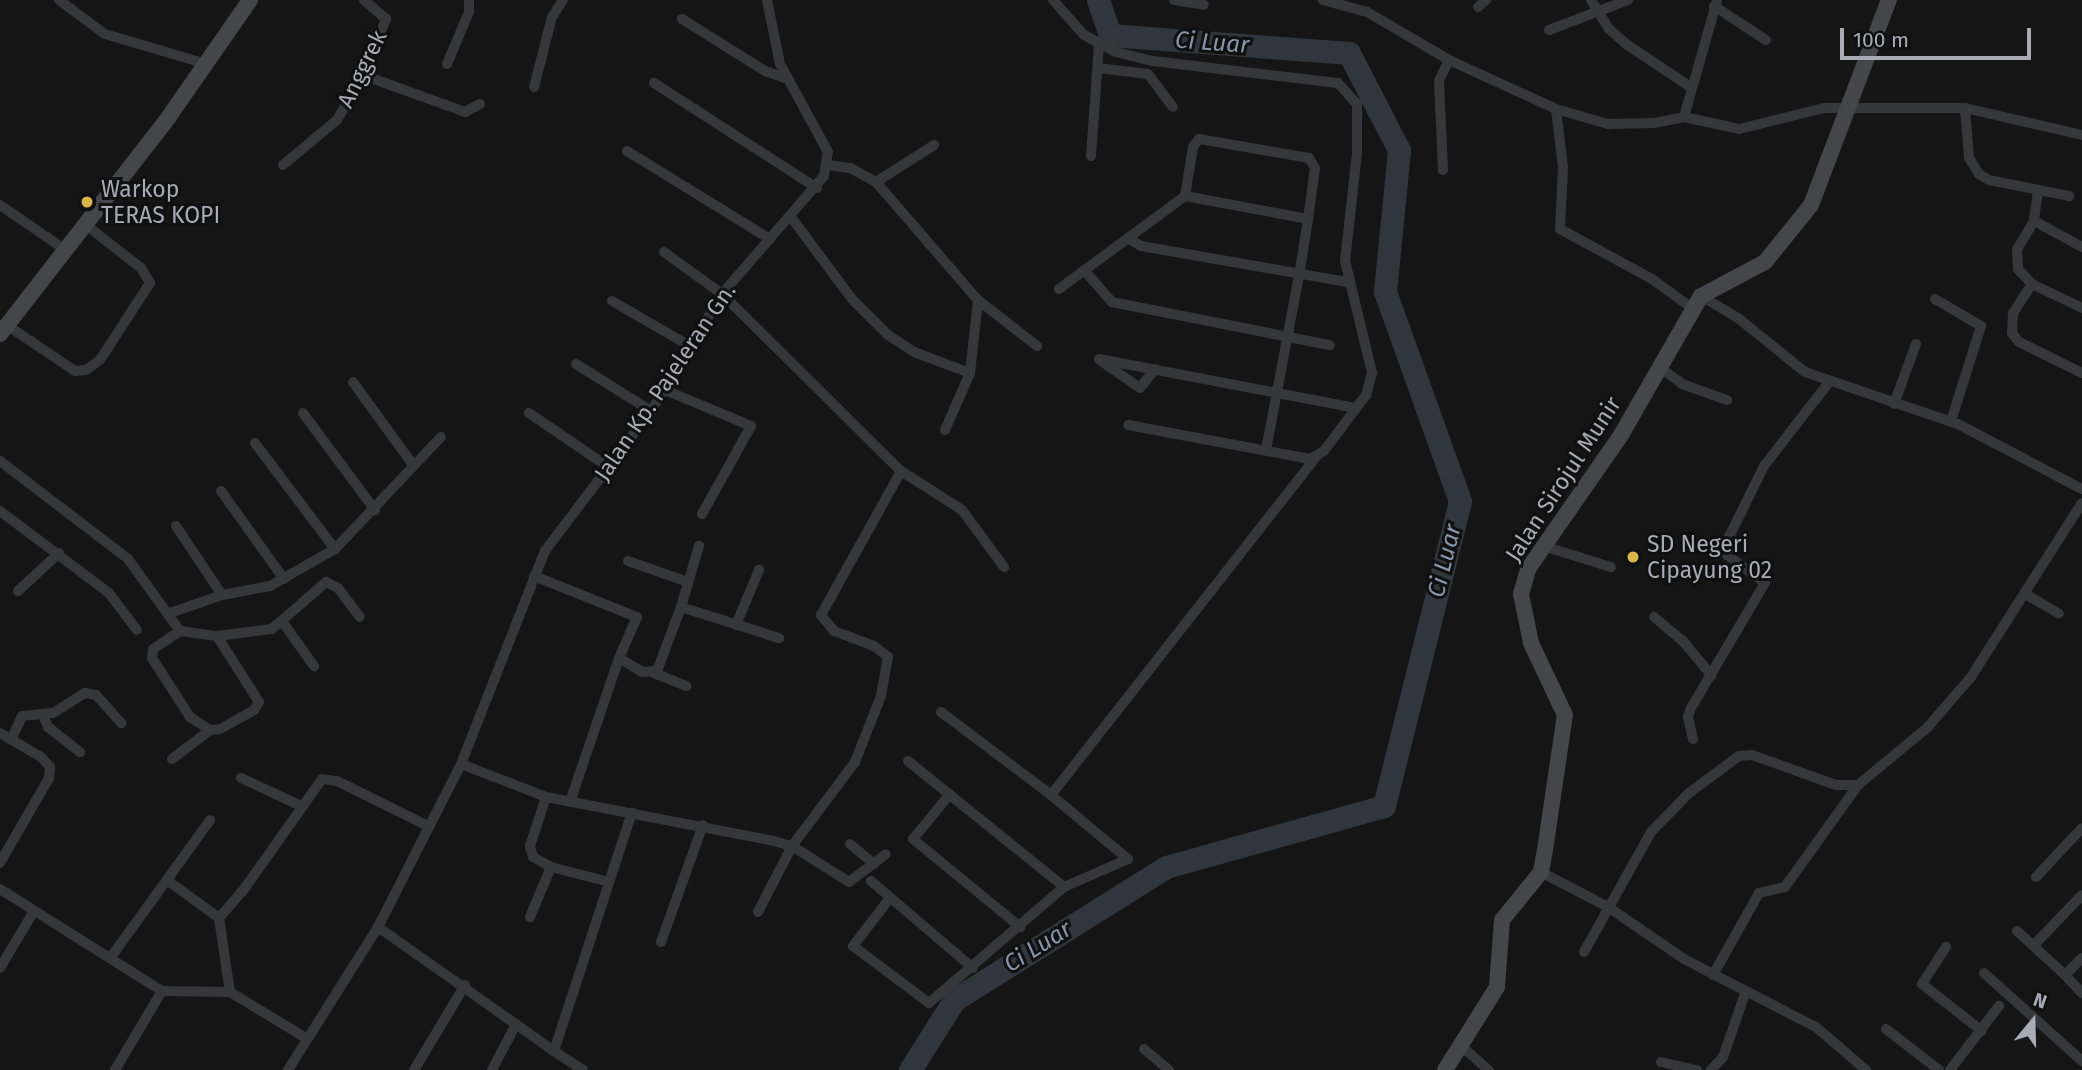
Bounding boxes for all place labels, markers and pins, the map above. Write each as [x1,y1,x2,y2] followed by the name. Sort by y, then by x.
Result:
[101,175,220,229] place label: Warkop TERAS KOPI
[79,194,95,210] marker: Warkop TERAS KOPI
[1647,530,1772,584] place label: SD Negeri Cipayung 02
[1625,549,1641,565] marker: SD Negeri Cipayung 02

